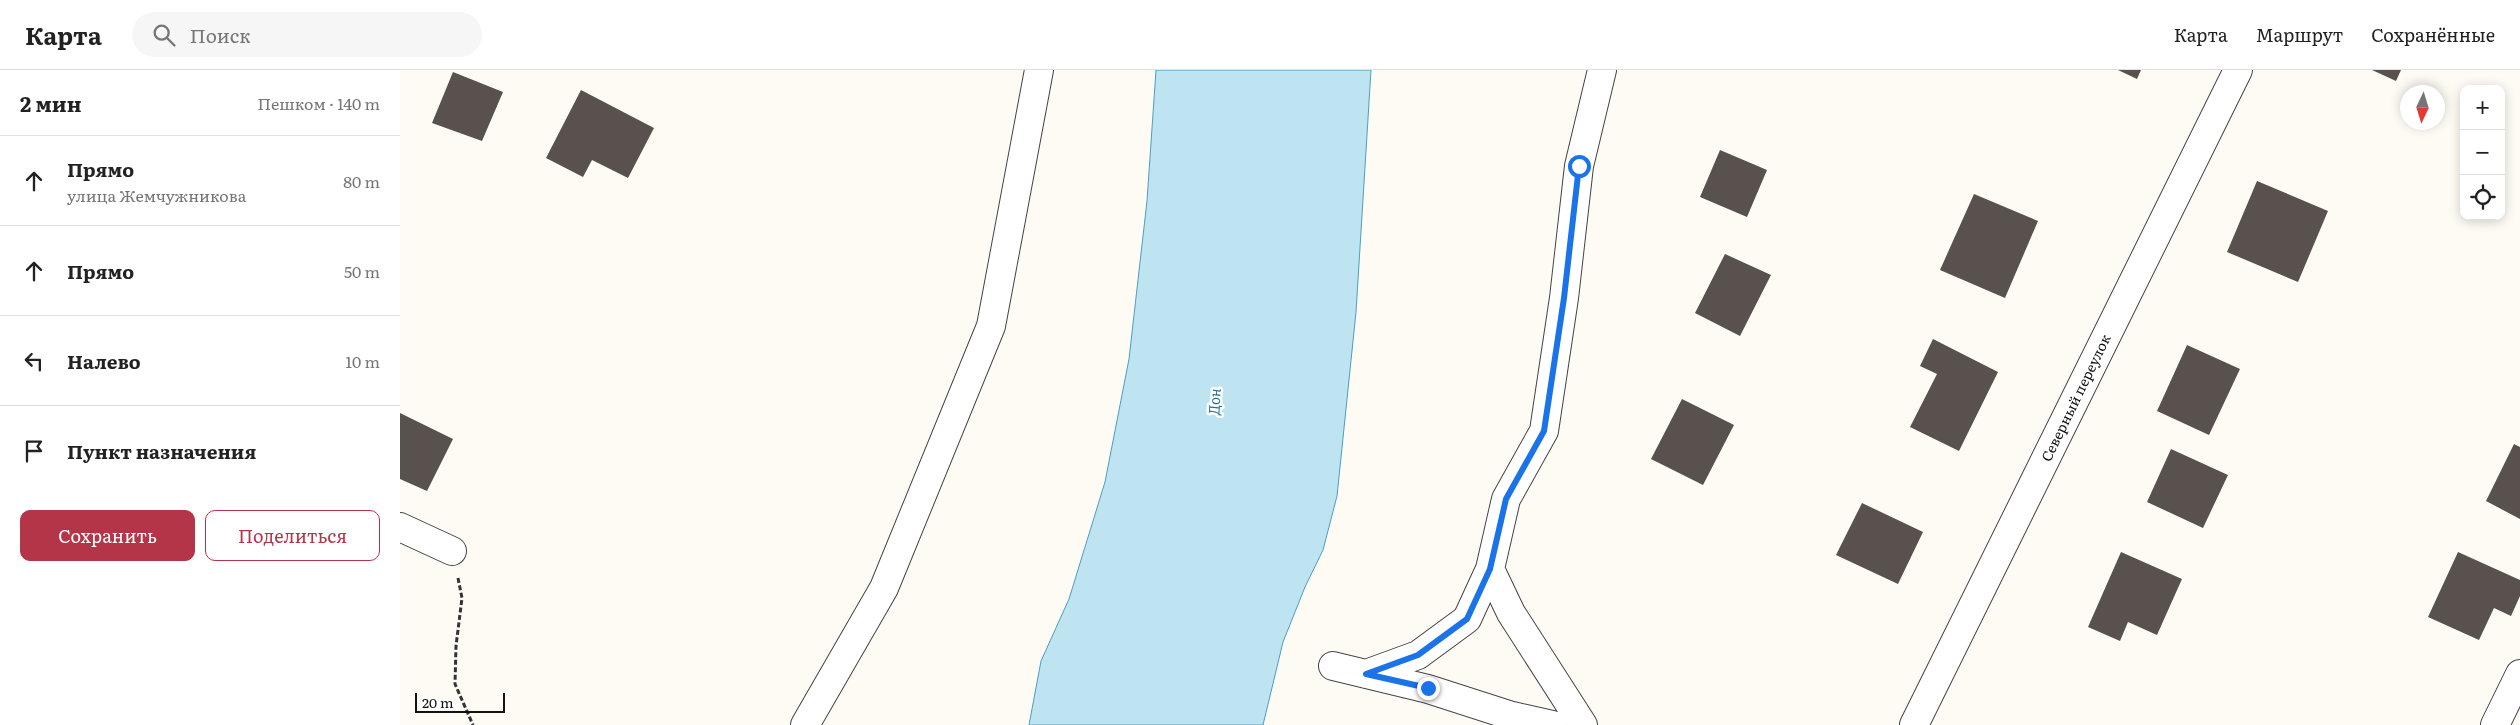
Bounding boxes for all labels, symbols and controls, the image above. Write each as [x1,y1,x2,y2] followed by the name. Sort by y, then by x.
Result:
[132,12,482,57] search box
[25,17,102,52] text: Карта
[150,21,178,49] icon: search
[190,21,251,49] text: Поиск
[2174,21,2228,48] text: Карта
[2256,21,2343,48] text: Маршрут
[2371,21,2495,48] text: Сохранённые
[2400,85,2445,130] north arrow
[2460,85,2505,220] map controls
[2460,85,2505,130] button: +
[20,87,82,118] text: 2 мин
[257,91,380,115] text: Пешком · 140 m
[2460,130,2505,175] button: −
[67,155,134,183] text: Прямо
[1568,155,1591,178] route start
[20,167,48,195] icon: ahead
[343,169,380,193] text: 80 m
[2460,175,2505,220] button: locate
[67,183,246,207] text: улица Жемчужникова
[20,257,48,285] icon: ahead
[67,257,134,285] text: Прямо
[344,259,380,283] text: 50 m
[2036,330,2115,465] street label: Северный переулок
[20,347,48,375] icon: left
[67,347,141,375] text: Налево
[346,349,380,373] text: 10 m
[1201,387,1226,416] water label: Дон
[20,437,48,465] icon: arrive
[67,437,256,465] text: Пункт назначения
[20,510,195,561] button: Сохранить
[205,510,380,561] button: Поделиться
[1417,677,1440,700] route end
[415,690,505,713] scale bar
[422,692,454,712] text: 20 m

